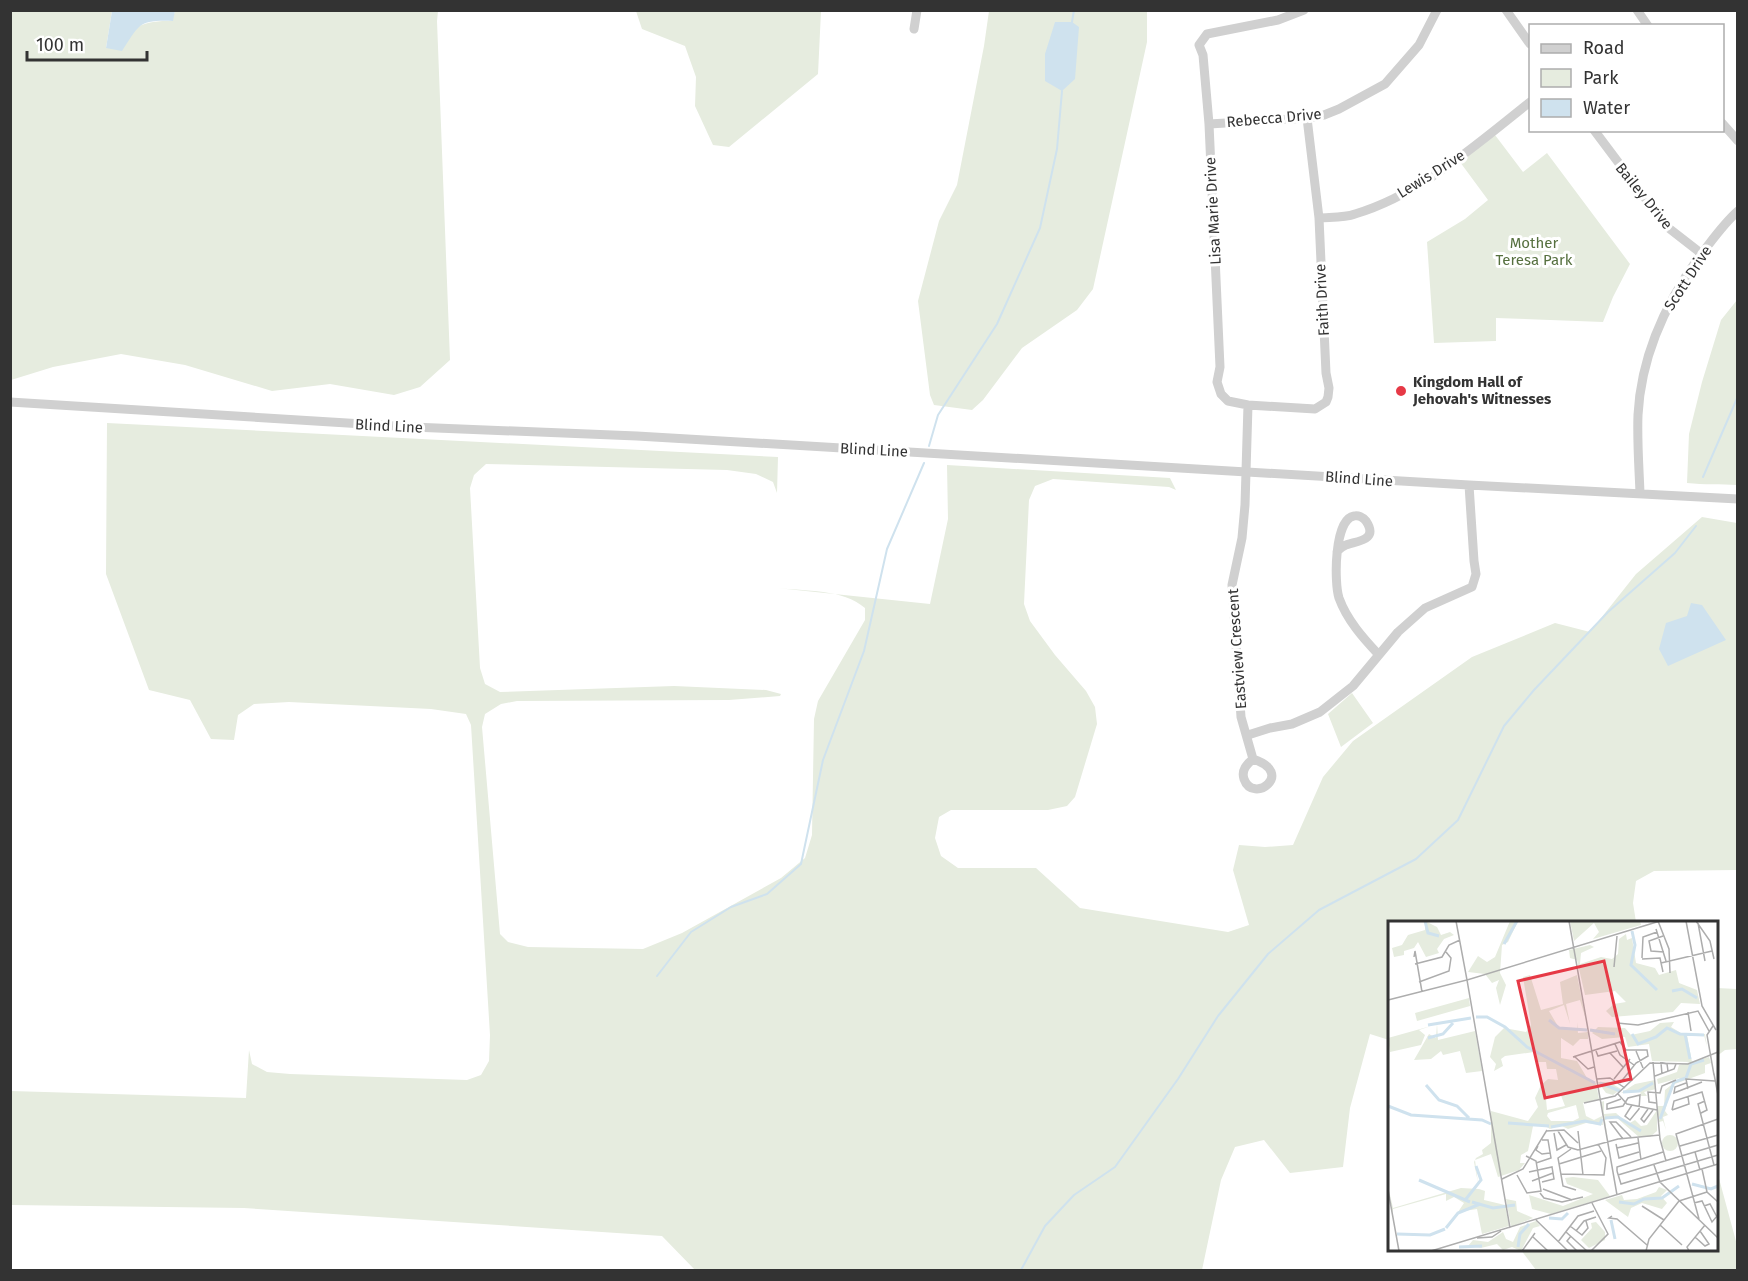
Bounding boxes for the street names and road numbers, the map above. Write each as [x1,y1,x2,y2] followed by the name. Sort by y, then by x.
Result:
[1226,105,1322,131] street label: Rebecca Drive
[1394,146,1468,202] street label: Lewis Drive
[1201,157,1225,265] street label: Lisa Marie Drive
[1612,159,1676,233] street label: Bailey Drive
[1660,242,1716,314] street label: Scott Drive
[1311,263,1333,337] street label: Faith Drive
[354,415,424,437] street label: Blind Line
[839,439,909,461] street label: Blind Line
[1324,468,1394,490] street label: Blind Line
[1224,588,1250,710] street label: Eastview Crescent

